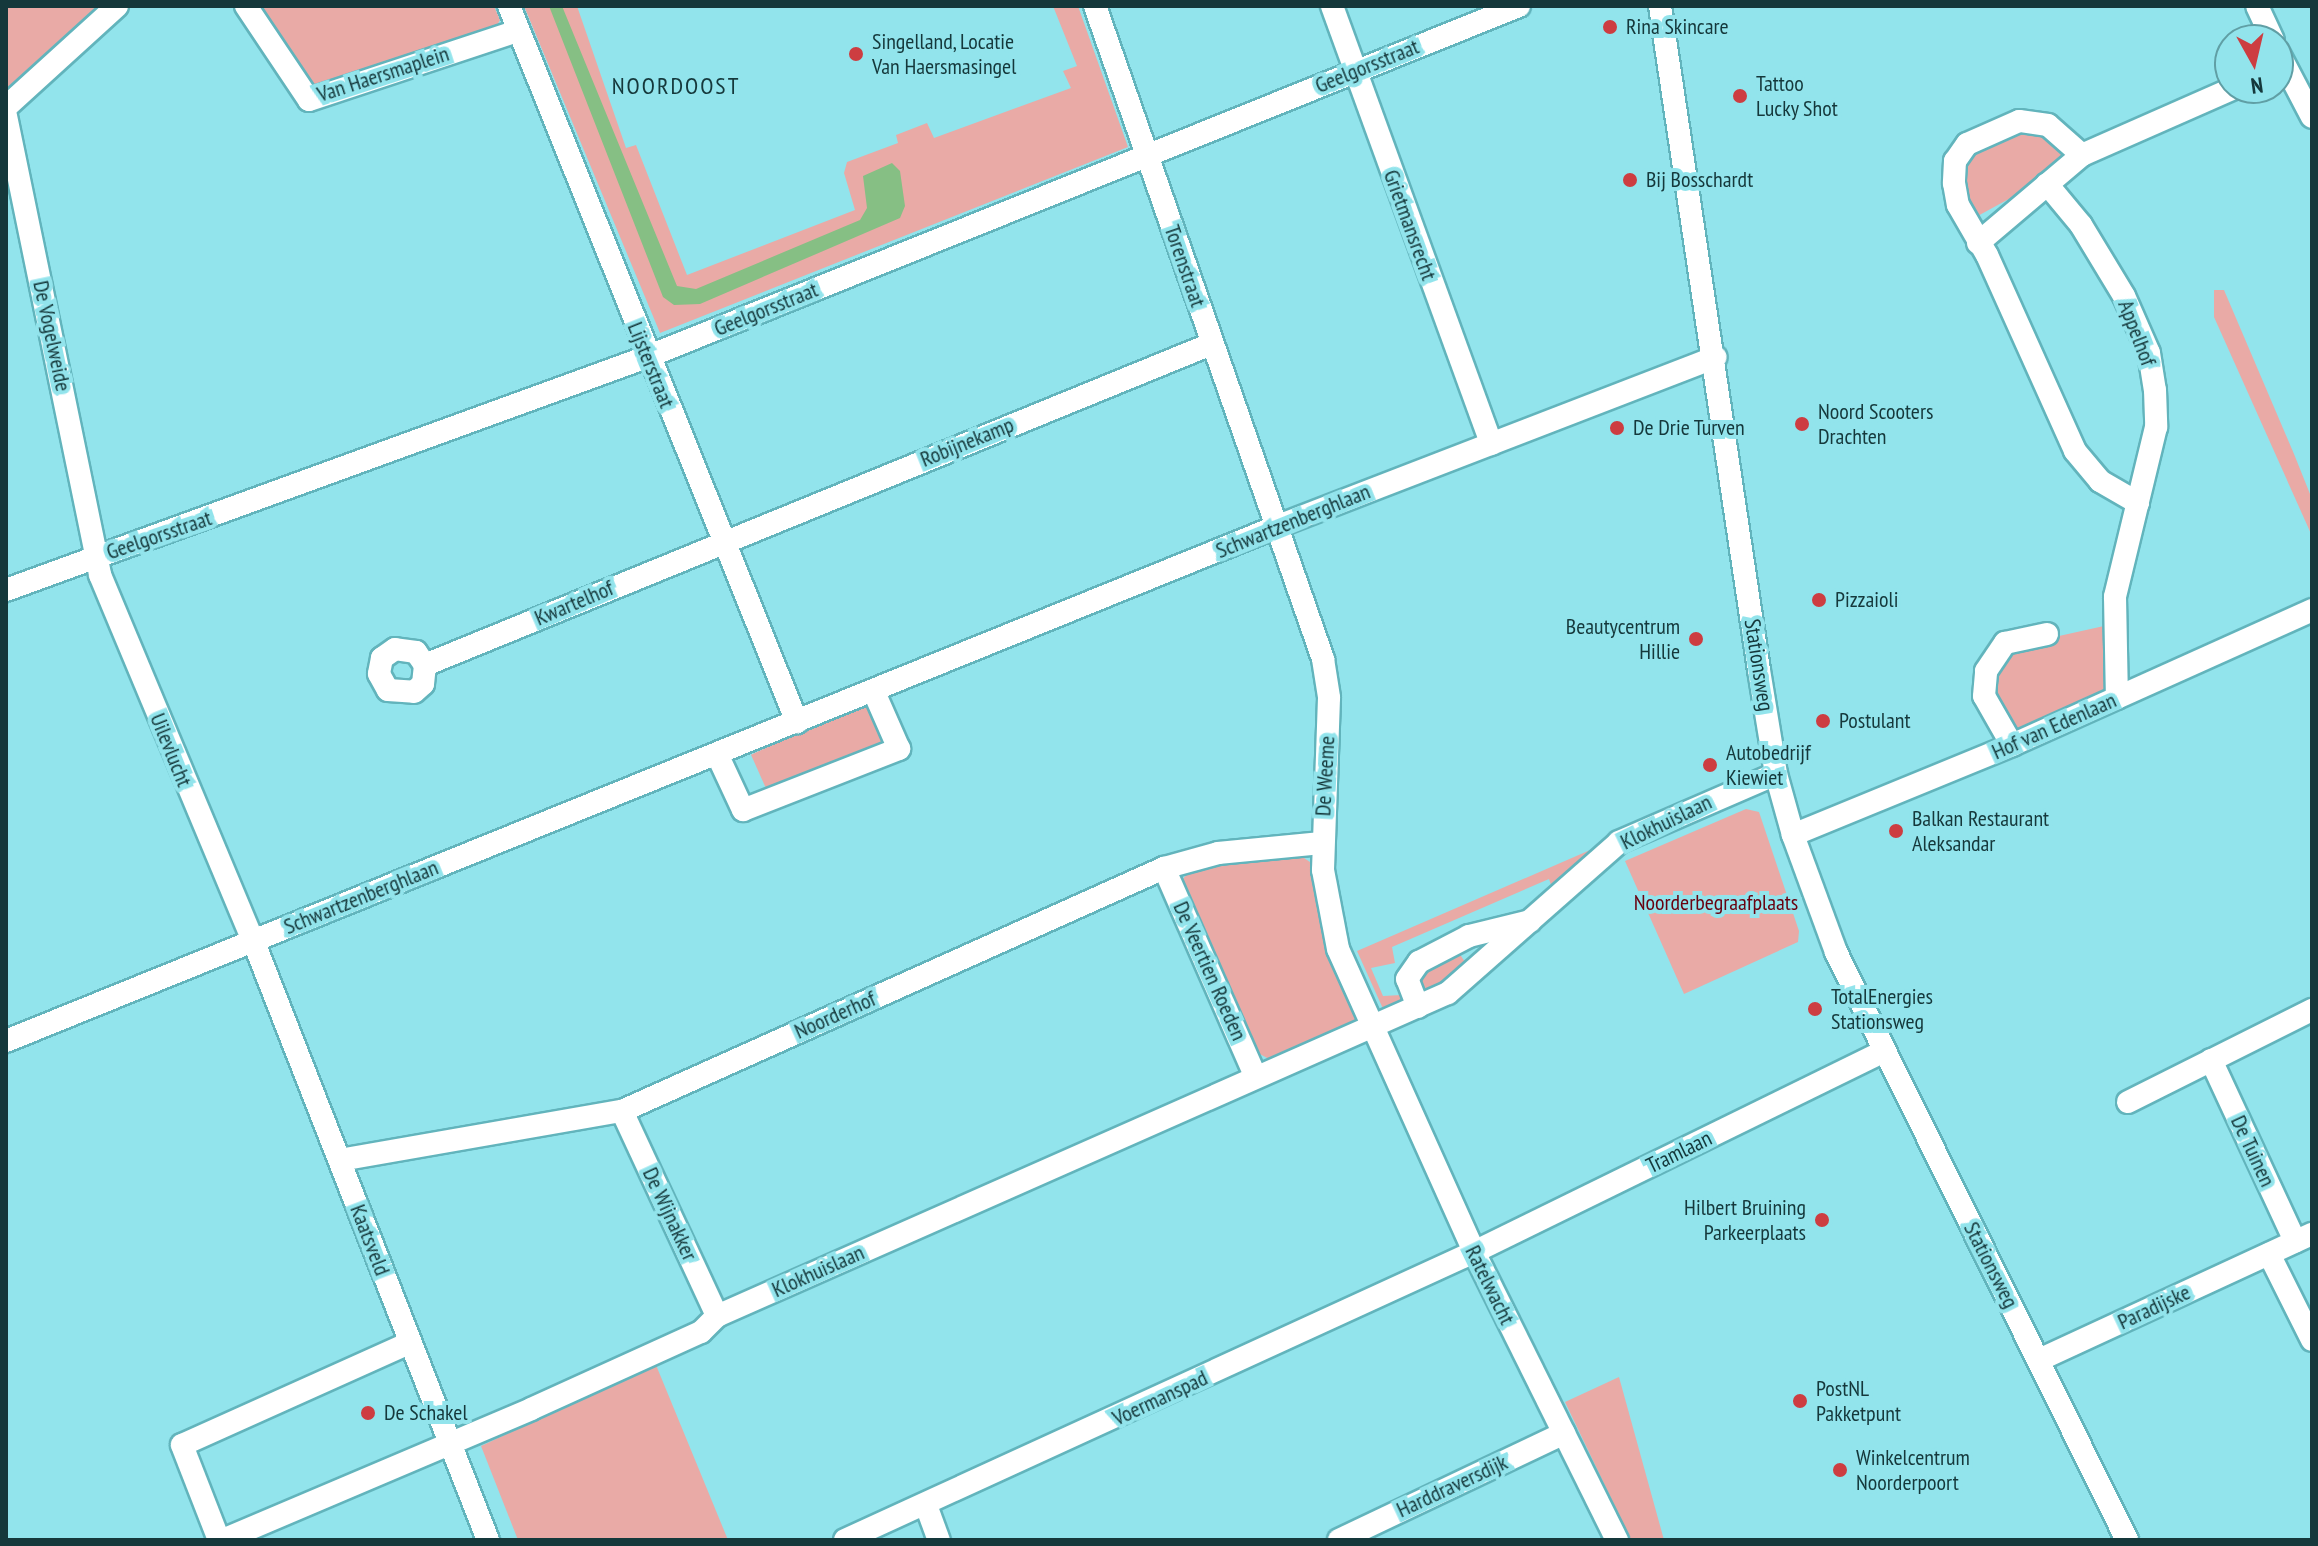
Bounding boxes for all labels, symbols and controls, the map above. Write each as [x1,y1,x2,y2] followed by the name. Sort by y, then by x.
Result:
[1626,14,1729,40] place label: Rina Skincare
[1601,18,1619,36] marker: Rina Skincare
[2214,24,2294,104] north arrow
[872,28,1016,80] place label: Singelland, Locatie Van Haersmasingel
[1311,33,1423,99] street label: Geelgorsstraat
[314,40,452,108] street label: Van Haersmaplein
[847,45,865,63] marker: Singelland, Locatie Van Haersmasingel
[1756,70,1838,122] place label: Tattoo Lucky Shot
[2249,71,2265,100] text: N
[612,72,740,100] district label: NOORDOOST
[1731,87,1749,105] marker: Tattoo Lucky Shot
[1378,166,1442,284] street label: Grietmansrecht
[1646,167,1753,193] place label: Bij Bosschardt
[1621,171,1639,189] marker: Bij Bosschardt
[1159,222,1211,310] street label: Torenstraat
[710,276,822,342] street label: Geelgorsstraat
[27,278,77,394] street label: De Vogelweide
[2112,296,2162,370] street label: Appelhof
[622,318,680,412] street label: Lijsterstraat
[1818,398,1933,450] place label: Noord Scooters Drachten
[917,411,1017,473] street label: Robijnekamp
[1633,415,1745,441] place label: De Drie Turven
[1793,415,1811,433] marker: Noord Scooters Drachten
[1608,419,1626,437] marker: De Drie Turven
[1212,478,1374,564] street label: Schwartzenberghlaan
[103,505,215,565] street label: Geelgorsstraat
[531,575,617,631] street label: Kwartelhof
[1835,587,1899,613] place label: Pizzaioli
[1810,591,1828,609] marker: Pizzaioli
[1566,613,1680,664] place label: Beautycentrum Hillie
[1739,617,1779,713] street label: Stationsweg
[1687,630,1705,648] marker: Beautycentrum Hillie
[1988,687,2120,765] street label: Hof van Edenlaan
[1839,708,1910,734] place label: Postulant
[144,709,198,791] street label: Uilevlucht
[1814,712,1832,730] marker: Postulant
[1310,735,1340,817] street label: De Weeme
[1726,739,1811,790] place label: Autobedrijf Kiewiet
[1701,756,1719,774] marker: Autobedrijf Kiewiet
[1616,789,1716,855] street label: Klokhuislaan
[1912,805,2049,856] place label: Balkan Restaurant Aleksandar
[1887,822,1905,840] marker: Balkan Restaurant Aleksandar
[280,854,442,940] street label: Schwartzenberghlaan
[1634,890,1798,916] park label: Noorderbegraafplaats
[1167,897,1253,1045] street label: De Veertien Roeden
[1831,983,1933,1034] place label: TotalEnergies Stationsweg
[790,985,880,1045] street label: Noorderhof
[1806,1000,1824,1018] marker: TotalEnergies Stationsweg
[2225,1111,2281,1191] street label: De Tuinen
[1642,1125,1716,1179] street label: Tramlaan
[637,1163,703,1265] street label: De Wijnakker
[1684,1194,1806,1246] place label: Hilbert Bruining Parkeerplaats
[344,1201,396,1279] street label: Kaatsveld
[1813,1211,1831,1229] marker: Hilbert Bruining Parkeerplaats
[1958,1218,2024,1312] street label: Stationsweg
[768,1239,868,1303] street label: Klokhuislaan
[1460,1241,1520,1329] street label: Ratelwacht
[2114,1279,2194,1335] street label: Paradijske
[1108,1365,1212,1431] street label: Voermanspad
[1816,1375,1901,1426] place label: PostNL Pakketpunt
[1791,1392,1809,1410] marker: PostNL Pakketpunt
[384,1400,468,1426] place label: De Schakel
[359,1404,377,1422] marker: De Schakel
[1856,1444,1970,1496] place label: Winkelcentrum Noorderpoort
[1392,1449,1512,1523] street label: Harddraversdijk
[1831,1461,1849,1479] marker: Winkelcentrum Noorderpoort

